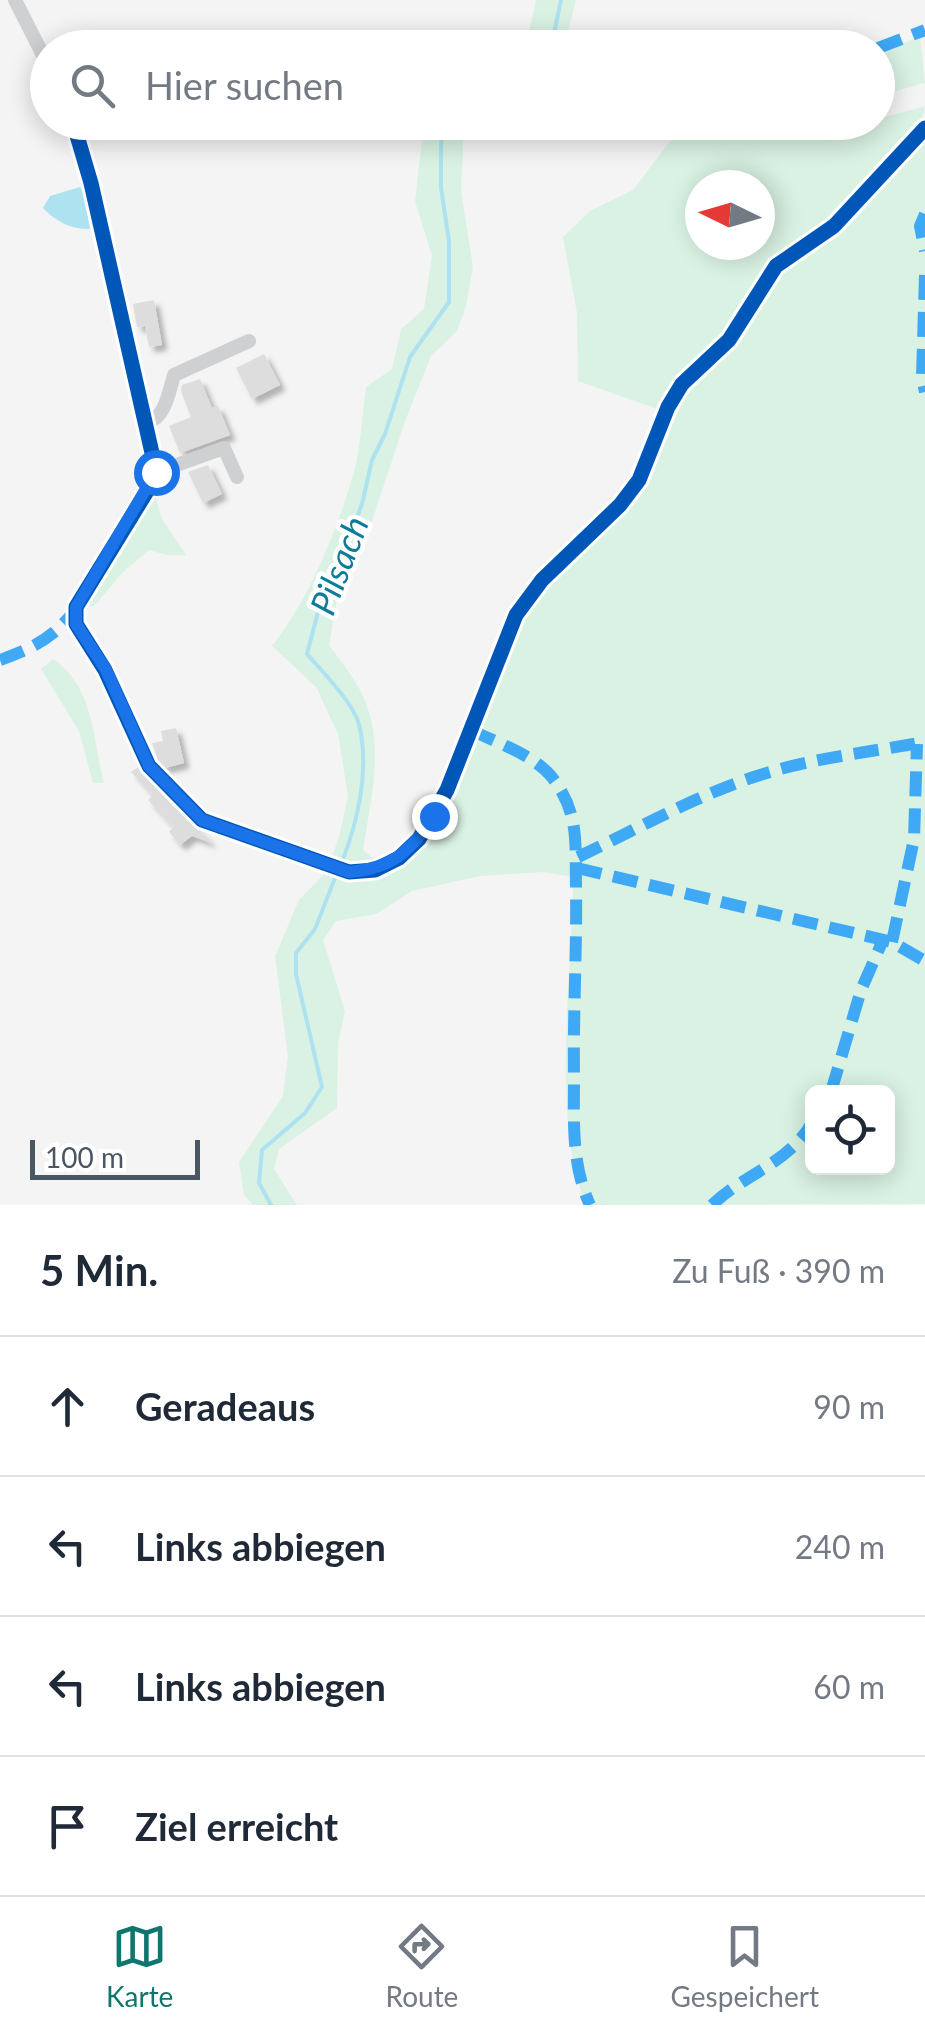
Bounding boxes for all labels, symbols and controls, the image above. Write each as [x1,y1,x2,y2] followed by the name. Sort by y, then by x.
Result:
[30,30,895,140] search box
[65,58,120,113] icon: search
[145,62,344,108] text: Hier suchen
[685,170,775,260] north arrow
[134,450,180,496] route start
[300,510,376,620] water label: Pilsach
[412,794,458,840] route end
[805,1085,895,1175] map controls
[805,1085,895,1175] button: locate
[30,1135,200,1180] scale bar
[45,1140,124,1174] text: 100 m
[40,1245,158,1295] text: 5 Min.
[672,1251,885,1290] text: Zu Fuß · 390 m
[40,1379,95,1434] icon: ahead
[135,1383,315,1429] text: Geradeaus
[813,1387,885,1426] text: 90 m
[40,1519,95,1574] icon: left
[135,1523,386,1569] text: Links abbiegen
[795,1527,885,1566] text: 240 m
[40,1659,95,1714] icon: left
[135,1663,386,1709] text: Links abbiegen
[813,1667,885,1706] text: 60 m
[40,1799,95,1854] icon: arrive
[135,1803,338,1849] text: Ziel erreicht
[106,1919,173,2013] tab: Karte
[386,1919,458,2013] tab: Route
[671,1919,819,2013] tab: Gespeichert

